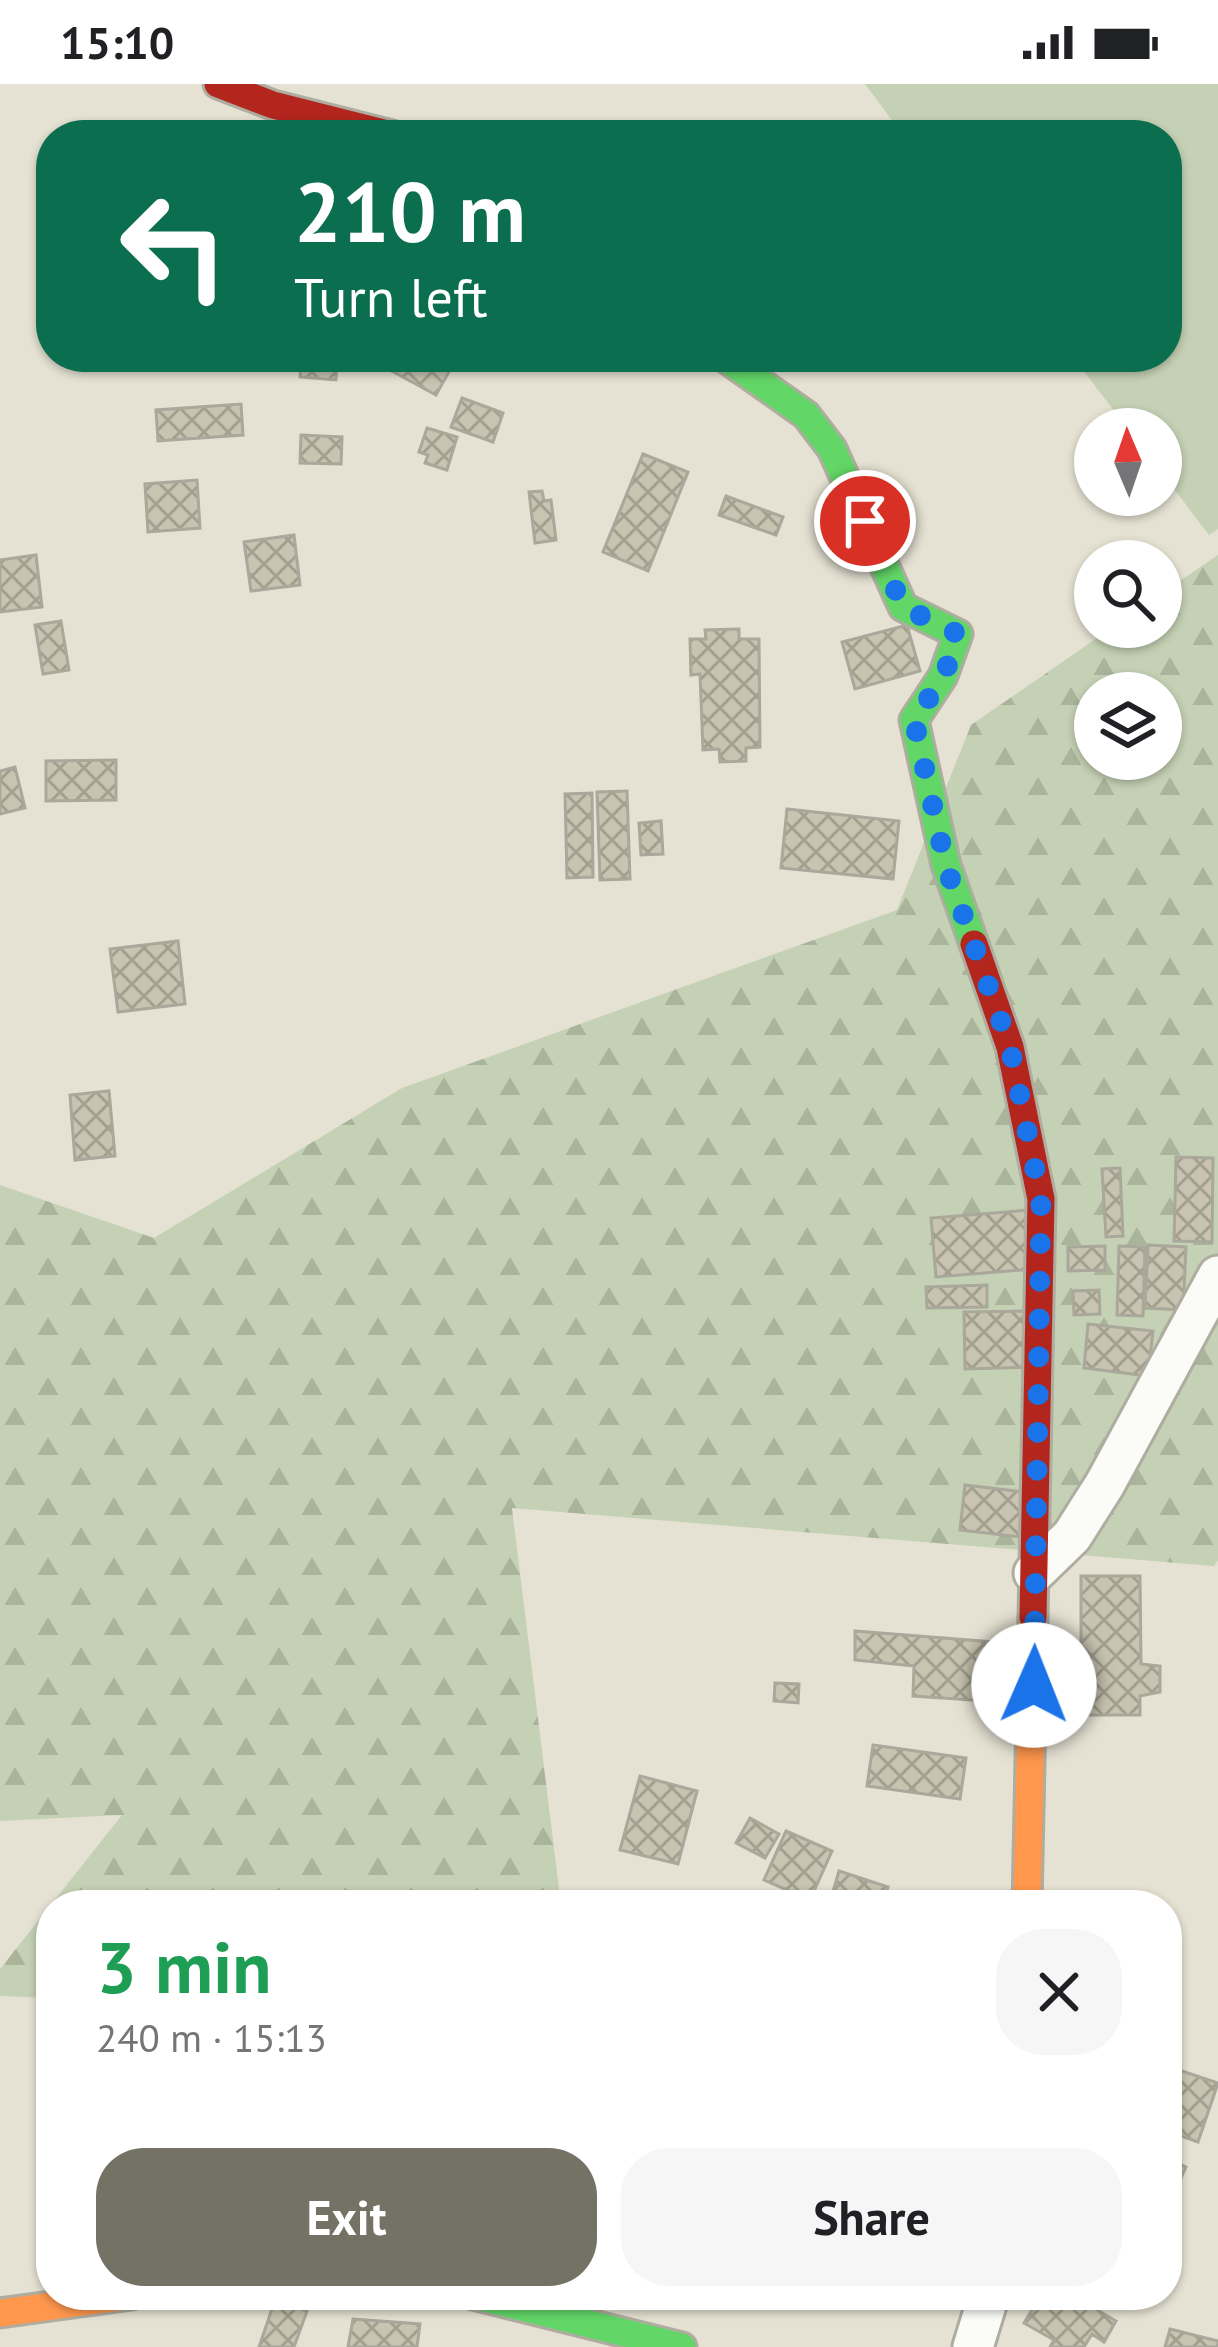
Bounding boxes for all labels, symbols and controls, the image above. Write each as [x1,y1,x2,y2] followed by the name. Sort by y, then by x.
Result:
[60,13,174,71] text: 15:10
[294,156,526,265] text: 210 m
[96,168,252,324] icon: left
[294,262,488,332] text: Turn left
[1074,408,1182,516] north arrow
[1074,408,1182,780] map controls
[814,470,916,572] pin
[832,488,898,554] icon: arrive
[1074,540,1182,648] button: search
[1074,672,1182,780] button: layers
[971,1622,1097,1748] position arrow
[96,1920,272,2013] text: 3 min
[996,1929,1122,2055] button: close
[96,2012,327,2063] text: 240 m · 15:13
[96,2148,597,2286] button: Exit
[621,2148,1122,2286] button: Share

